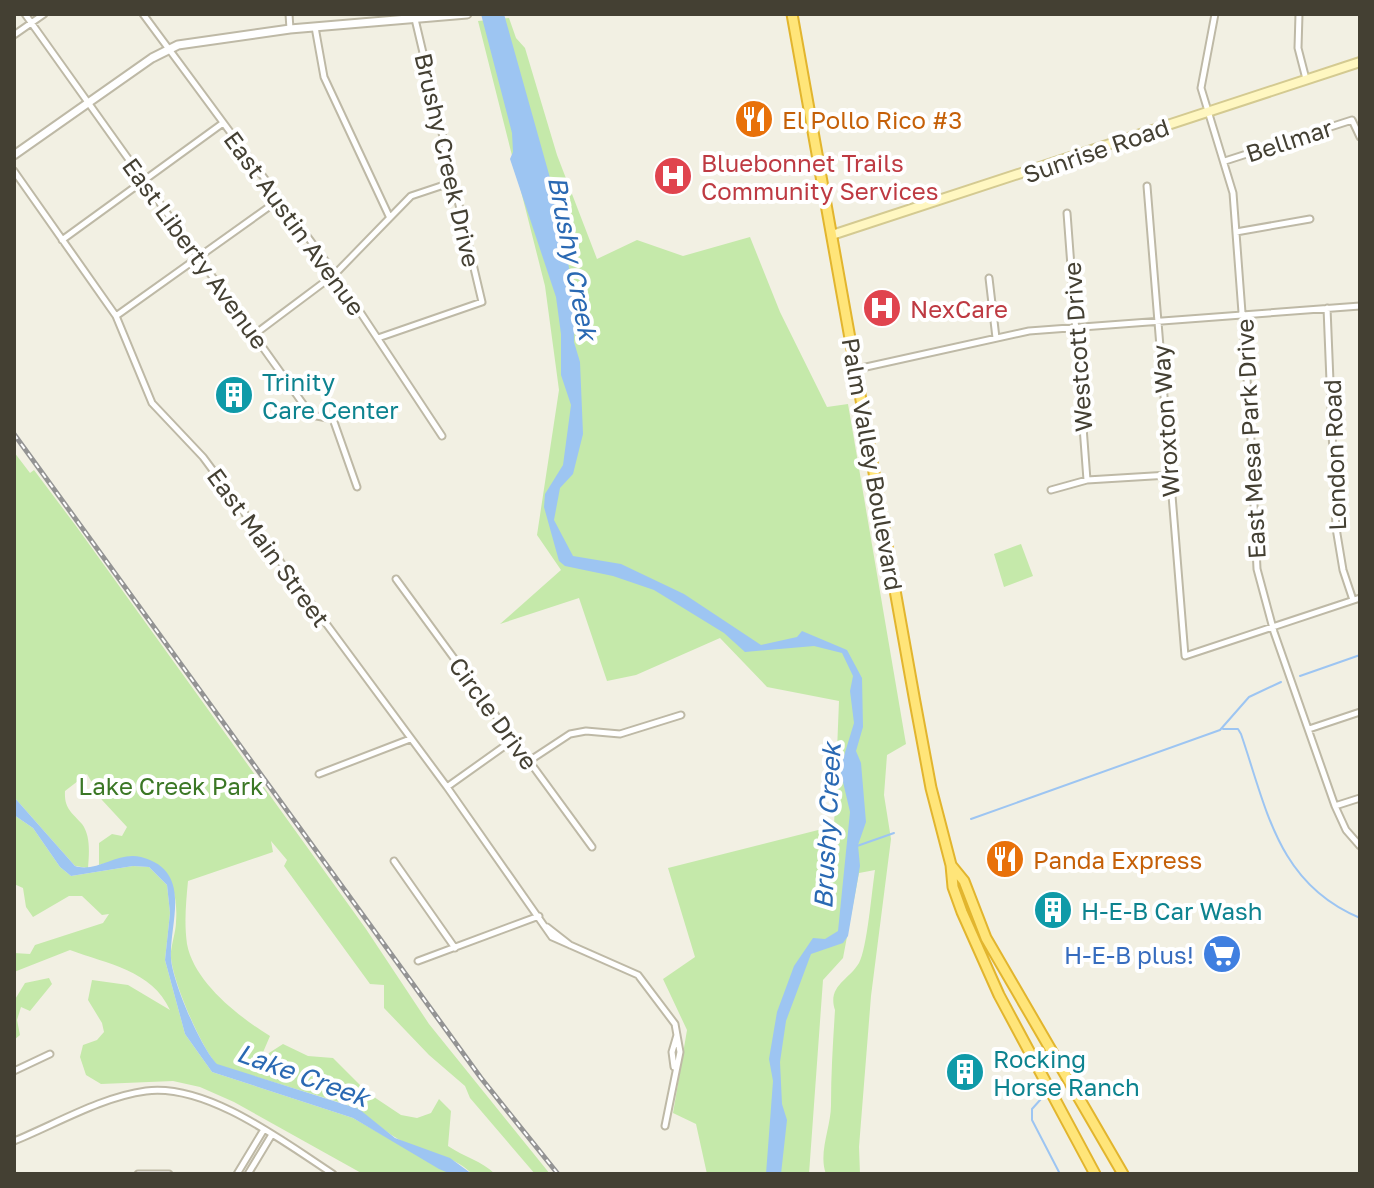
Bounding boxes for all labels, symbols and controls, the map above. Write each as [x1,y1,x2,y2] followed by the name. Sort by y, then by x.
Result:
[409,50,487,270] street label: Brushy Creek Drive
[733,98,775,140] restaurant icon: El Pollo Rico #3
[782,105,962,134] place label: El Pollo Rico #3
[1019,112,1173,188] street label: Sunrise Road
[1242,112,1336,168] street label: Bellmar
[218,125,372,321] street label: East Austin Avenue
[701,148,938,205] place label: Bluebonnet Trails Community Services
[117,152,275,354] street label: East Liberty Avenue
[652,155,694,197] hospital icon: Bluebonnet Trails Community Services
[542,174,604,345] water label: Brushy Creek
[1057,261,1097,433] street label: Westcott Drive
[861,287,903,329] hospital icon: NexCare
[910,294,1008,323] place label: NexCare
[1229,318,1271,560] street label: East Mesa Park Drive
[836,335,910,593] street label: Palm Valley Boulevard
[1145,344,1185,498] street label: Wroxton Way
[262,367,399,424] place label: Trinity Care Center
[213,374,255,416] building icon: Trinity Care Center
[1317,379,1351,531] street label: London Road
[202,462,336,632] street label: East Main Street
[444,651,544,775] street label: Circle Drive
[807,740,847,910] water label: Brushy Creek
[78,771,264,800] park label: Lake Creek Park
[984,838,1026,880] restaurant icon: Panda Express
[1033,845,1202,874] place label: Panda Express
[1032,889,1074,931] building icon: H-E-B Car Wash
[1081,896,1263,925] place label: H-E-B Car Wash
[1201,933,1243,975] supermarket icon: H-E-B plus!
[1064,940,1194,969] place label: H-E-B plus!
[233,1037,375,1114] water label: Lake Creek
[993,1044,1140,1101] place label: Rocking Horse Ranch
[944,1051,986,1093] building icon: Rocking Horse Ranch

